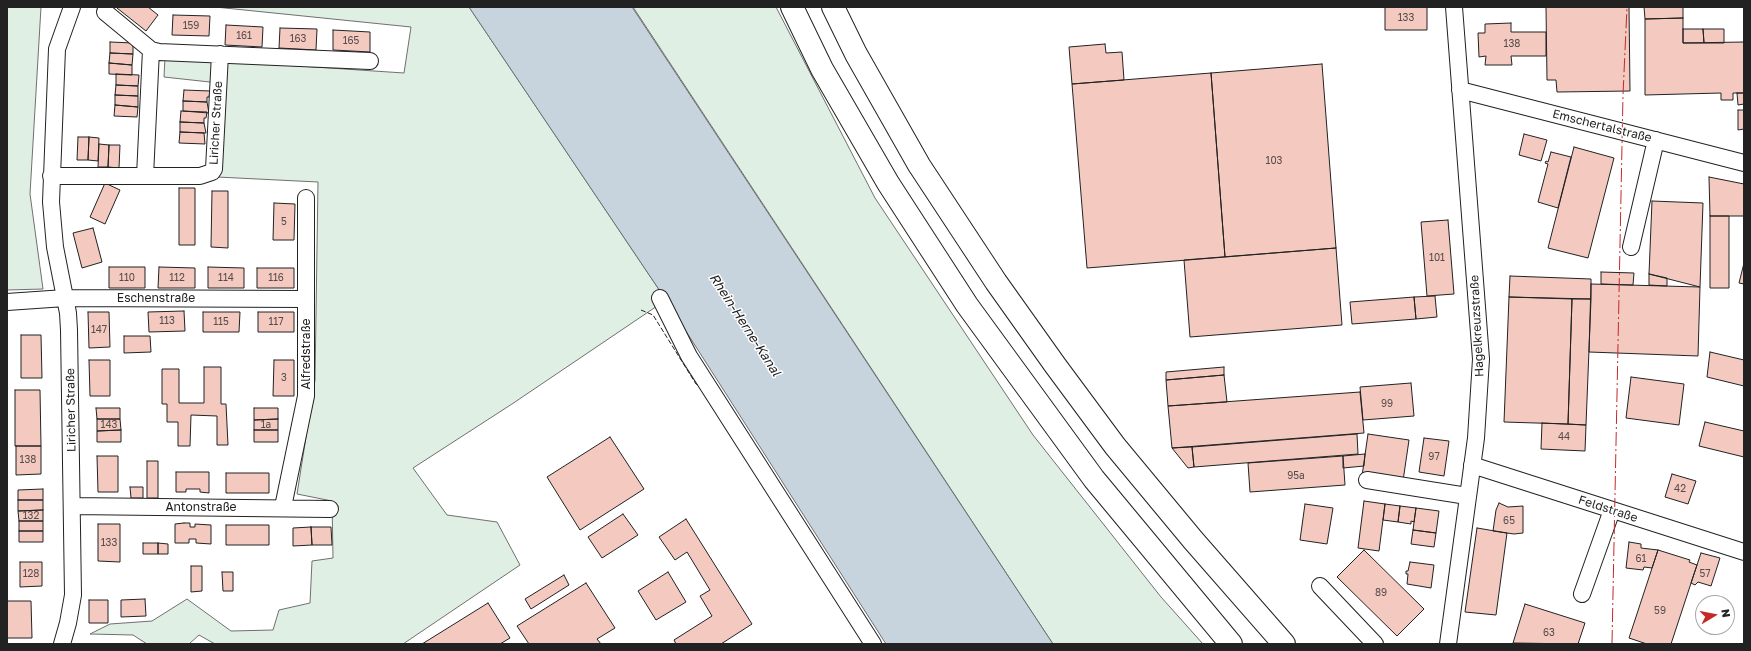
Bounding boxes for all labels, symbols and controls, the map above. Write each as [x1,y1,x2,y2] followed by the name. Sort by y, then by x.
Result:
[1398,12,1414,24] house number: 133
[183,20,199,32] house number: 159
[236,30,252,42] house number: 161
[290,33,306,45] house number: 163
[343,35,359,47] house number: 165
[1504,38,1520,50] house number: 138
[207,81,225,165] street label: Liricher Straße
[1551,107,1653,145] street label: Emschertalstraße
[1266,155,1282,167] house number: 103
[281,216,287,228] house number: 5
[1429,252,1445,264] house number: 101
[706,271,784,379] water label: Rhein-Herne-Kanal
[119,272,135,284] house number: 110
[169,272,185,284] house number: 112
[218,272,234,284] house number: 114
[268,272,284,284] house number: 116
[1467,275,1487,377] street label: Hagelkreuzstraße
[117,291,195,305] street label: Eschenstraße
[159,315,175,327] house number: 113
[213,316,229,328] house number: 115
[269,316,283,328] house number: 117
[299,318,313,390] street label: Alfredstraße
[91,324,107,336] house number: 147
[63,368,79,452] street label: Liricher Straße
[281,372,287,384] house number: 3
[1381,398,1393,410] house number: 99
[101,419,117,431] house number: 143
[261,419,271,431] house number: 1a
[1558,431,1570,443] house number: 44
[1428,451,1440,463] house number: 97
[20,454,36,466] house number: 138
[1287,470,1305,482] house number: 95a
[1674,483,1686,495] house number: 42
[1577,493,1639,525] street label: Feldstraße
[165,500,237,514] street label: Antonstraße
[23,510,39,522] house number: 132
[1503,515,1515,527] house number: 65
[101,537,117,549] house number: 133
[1636,553,1646,565] house number: 61
[23,568,39,580] house number: 128
[1699,568,1711,580] house number: 57
[1375,587,1387,599] house number: 89
[1695,595,1735,635] north arrow
[1654,605,1666,617] house number: 59
[1719,608,1733,618] text: N
[1543,627,1555,639] house number: 63

